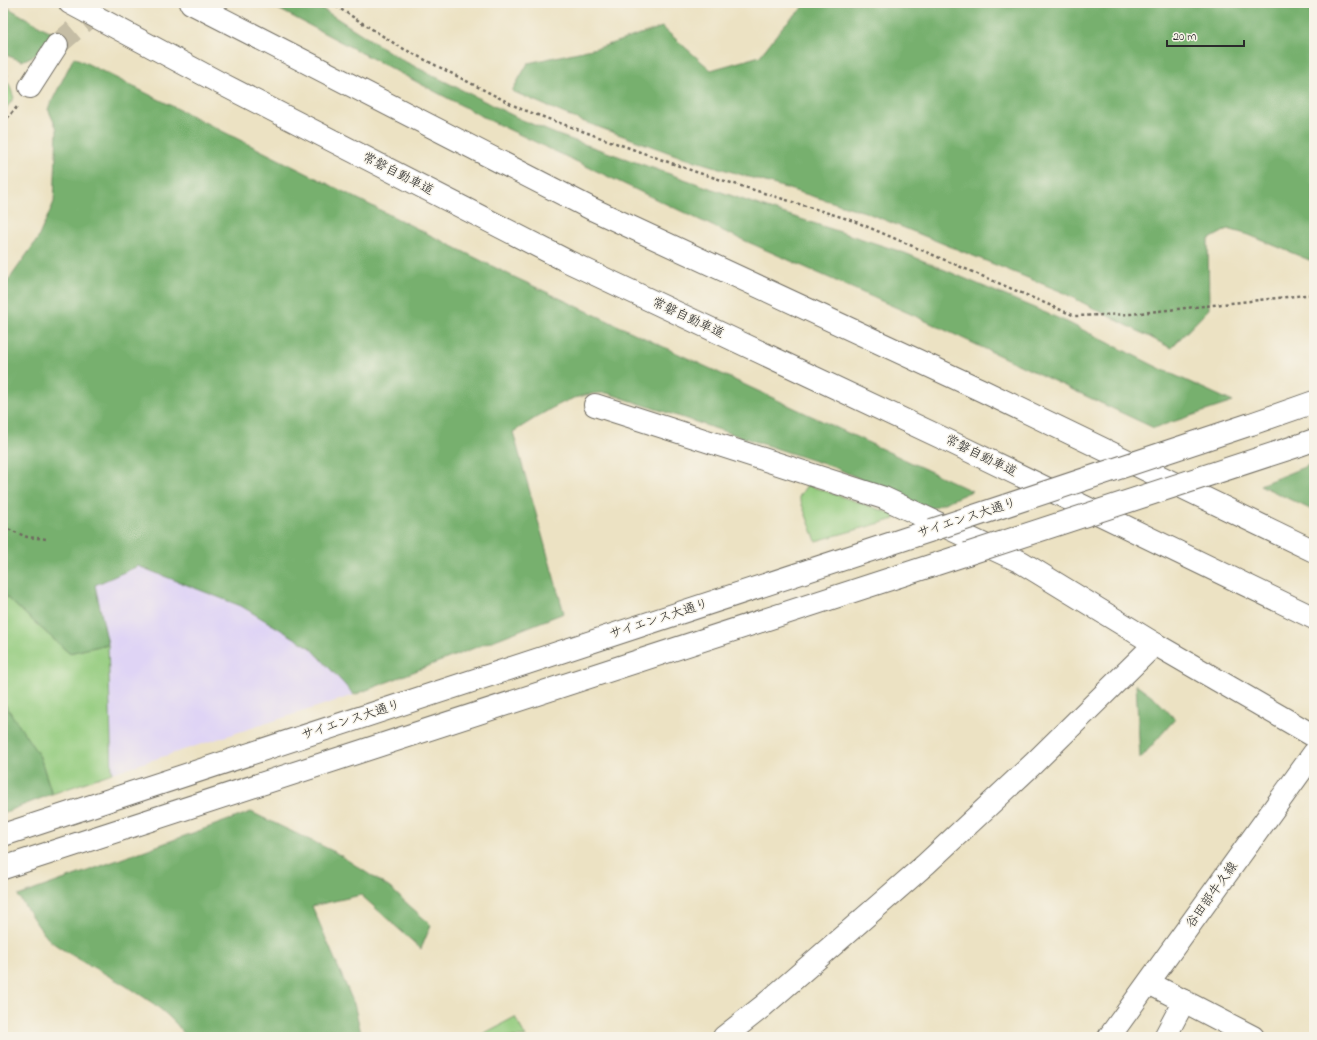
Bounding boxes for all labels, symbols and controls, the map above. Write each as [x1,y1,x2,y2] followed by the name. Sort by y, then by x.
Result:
[1167,22,1244,48] scale bar
[1173,28,1196,46] text: 20 m
[359,148,437,200] street label: 常磐自動車道
[649,293,727,343] street label: 常磐自動車道
[942,430,1020,482] street label: 常磐自動車道
[915,493,1019,543] street label: サイエンス大通り
[607,594,711,644] street label: サイエンス大通り
[299,695,403,745] street label: サイエンス大通り
[1181,857,1243,932] street label: 谷田部牛久線

